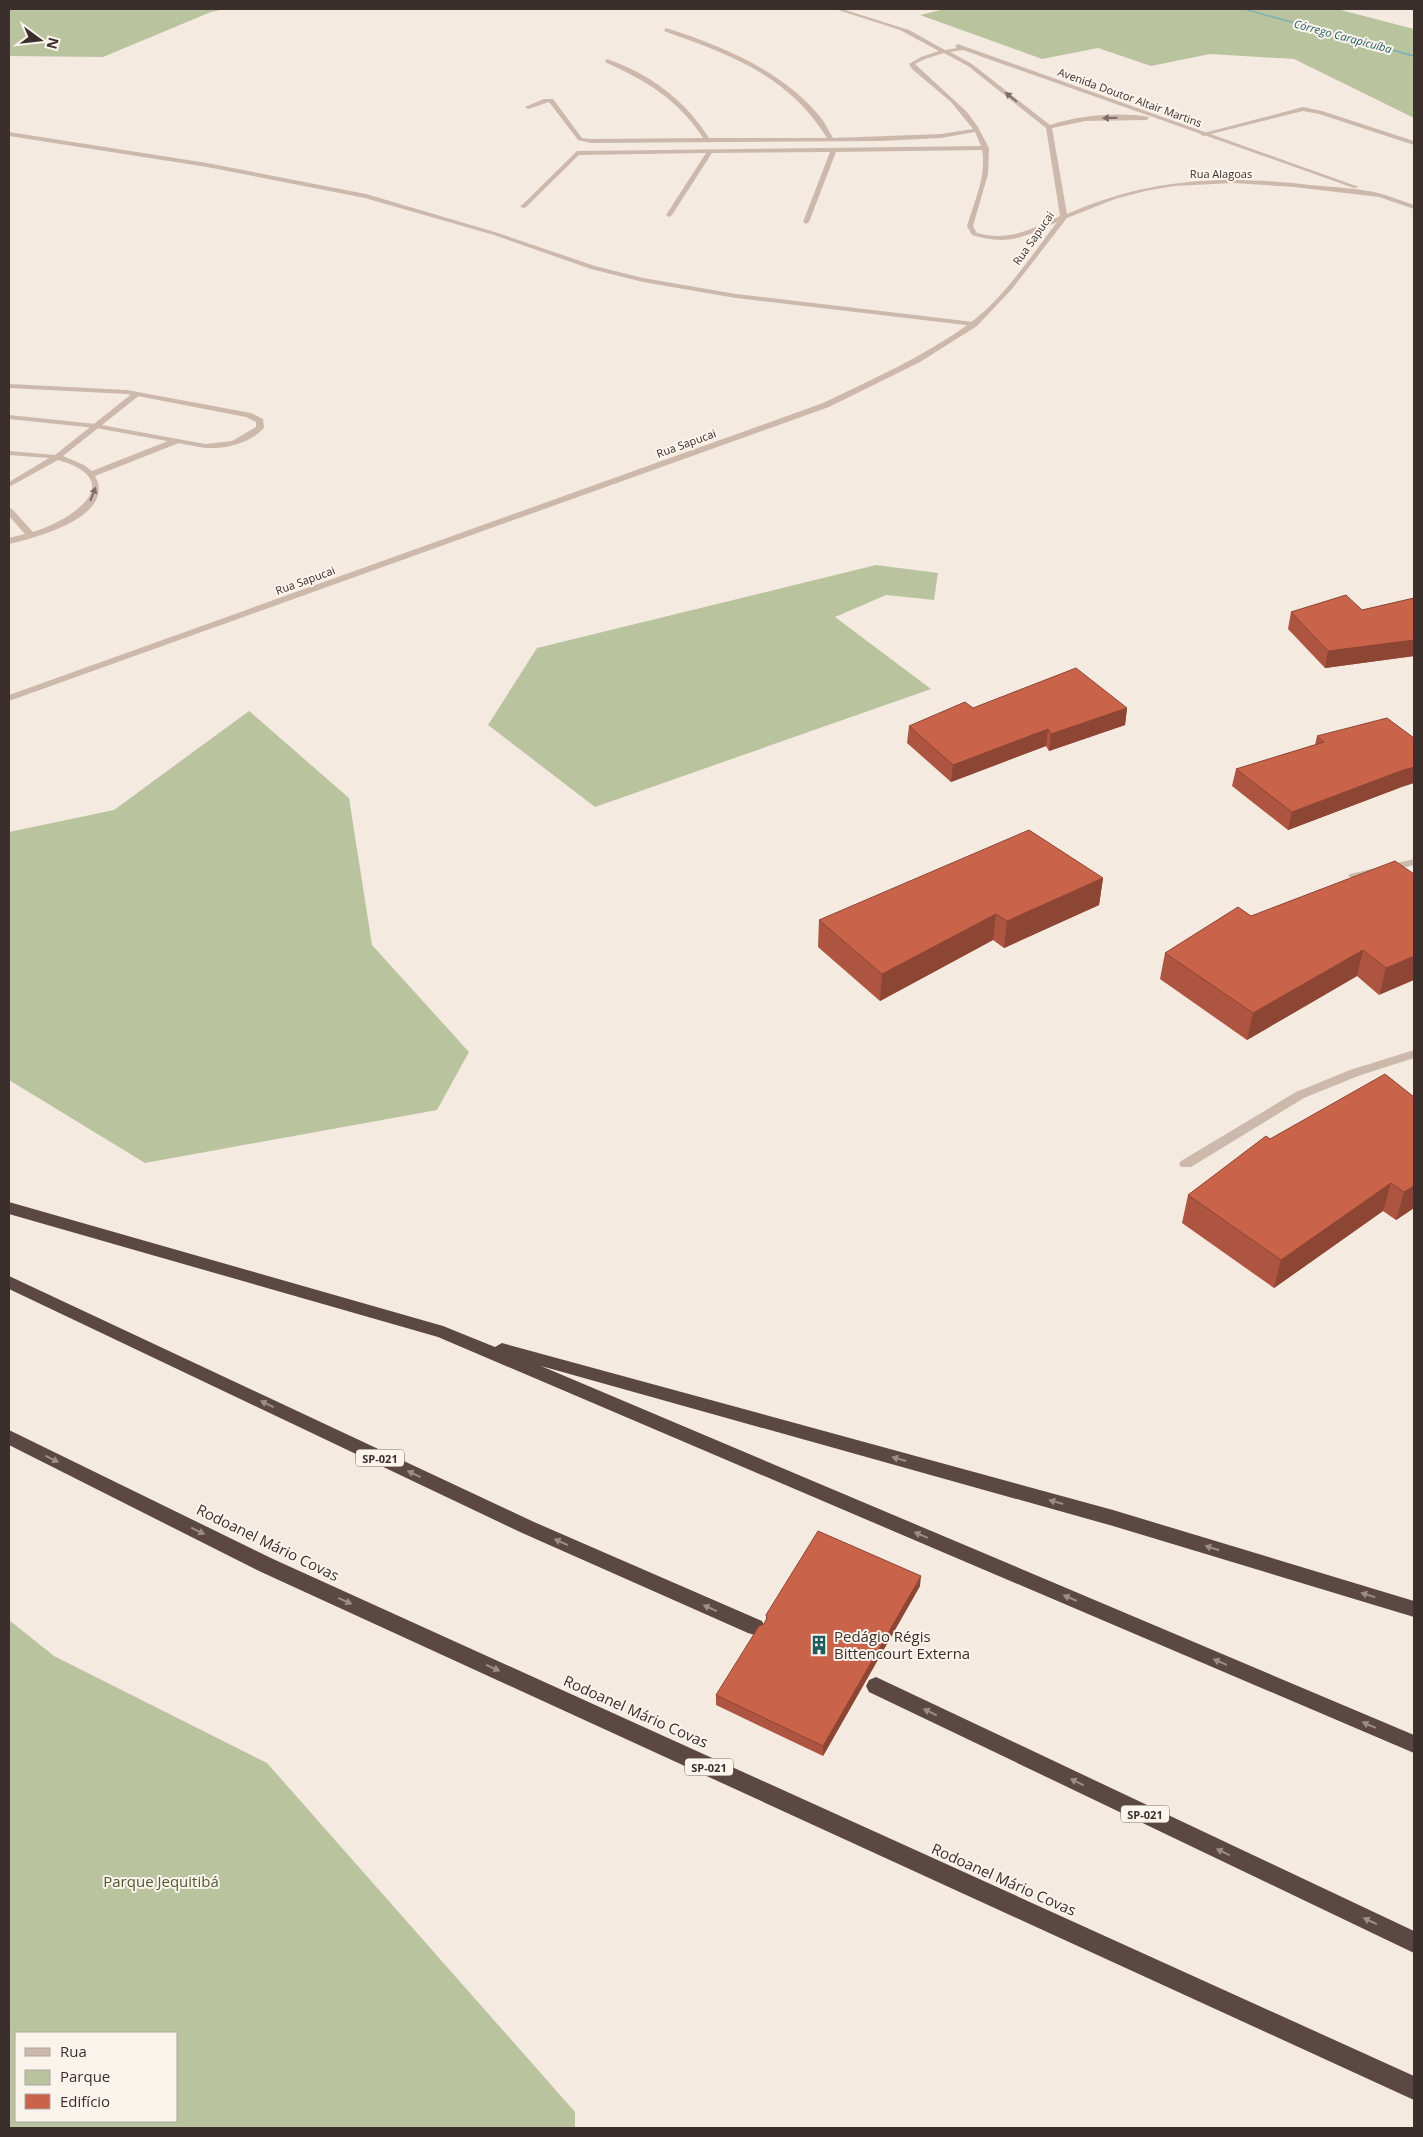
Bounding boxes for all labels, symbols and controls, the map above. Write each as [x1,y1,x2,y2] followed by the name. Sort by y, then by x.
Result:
[15,15,65,65] north arrow
[1292,16,1394,56] water label: Córrego Carapicuíba
[42,36,64,51] text: N
[1056,64,1204,130] street label: Avenida Doutor Altair Martins
[1004,91,1017,102] one-way arrow
[1102,114,1118,122] one-way arrow
[1190,166,1252,181] street label: Rua Alagoas
[1009,208,1057,268] street label: Rua Sapucai
[654,425,718,461] street label: Rua Sapucai
[89,486,97,501] one-way arrow
[273,562,337,598] street label: Rua Sapucai
[260,1400,274,1408] one-way arrow
[356,1450,404,1466] road number: SP-021
[45,1455,60,1463] one-way arrow
[892,1455,907,1463] one-way arrow
[407,1469,421,1477] one-way arrow
[1048,1498,1063,1506] one-way arrow
[193,1499,343,1585] street label: Rodoanel Mário Covas
[191,1528,205,1536] one-way arrow
[913,1531,928,1539] one-way arrow
[554,1538,568,1546] one-way arrow
[1204,1544,1219,1552] one-way arrow
[1360,1590,1375,1598] one-way arrow
[1063,1594,1077,1602] one-way arrow
[338,1597,352,1605] one-way arrow
[703,1603,717,1611] one-way arrow
[834,1626,970,1663] place label: Pedágio Régis Bittencourt Externa
[808,1634,830,1656] building icon: Pedágio Régis Bittencourt Externa
[1213,1657,1227,1665] one-way arrow
[486,1665,500,1673] one-way arrow
[561,1670,711,1752] street label: Rodoanel Mário Covas
[923,1707,937,1715] one-way arrow
[1362,1721,1376,1729] one-way arrow
[685,1758,733,1775] road number: SP-021
[1069,1777,1084,1786] one-way arrow
[1121,1806,1169,1822] road number: SP-021
[929,1838,1079,1920] street label: Rodoanel Mário Covas
[1216,1847,1230,1855] one-way arrow
[103,1871,219,1891] park label: Parque Jequitibá
[1363,1917,1377,1925] one-way arrow
[15,2032,178,2122] legend
[60,2041,87,2061] text: Rua
[60,2066,110,2086] text: Parque
[60,2091,110,2111] text: Edifício

